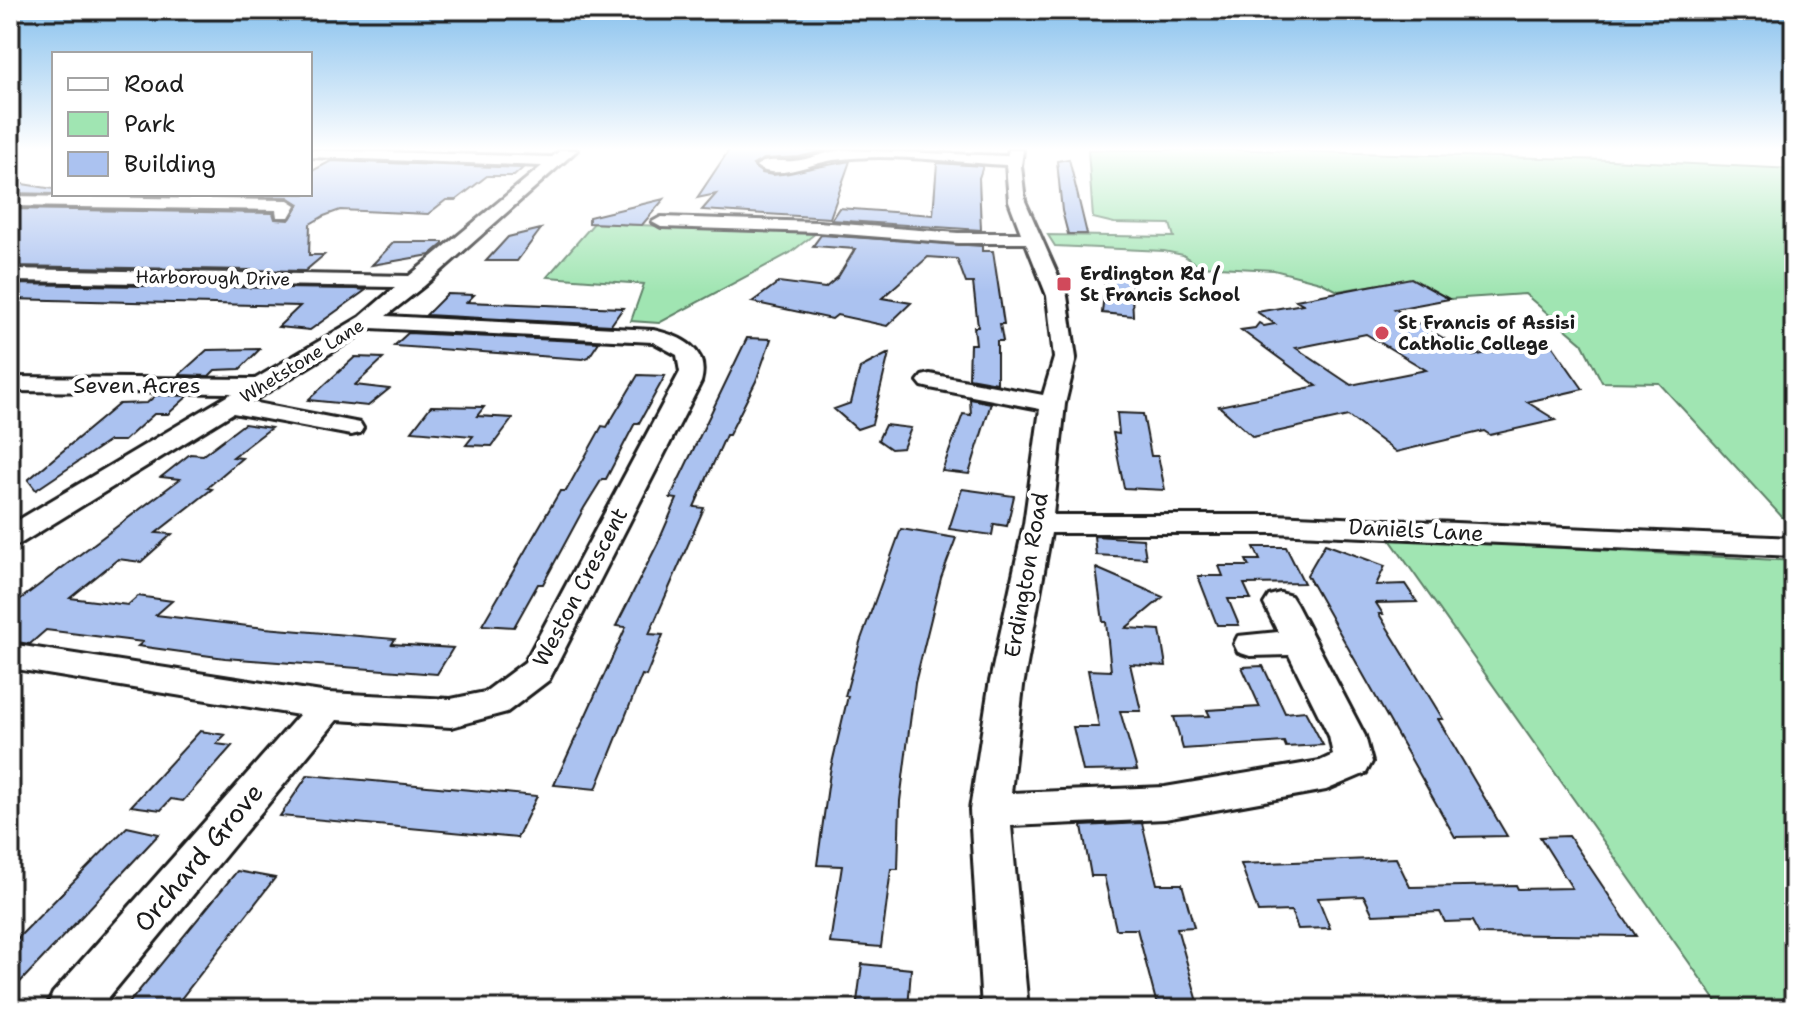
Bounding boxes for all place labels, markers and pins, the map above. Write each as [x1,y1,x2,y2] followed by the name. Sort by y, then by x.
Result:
[1080,262,1240,307] place label: Erdington Rd / St Francis School
[1055,275,1073,293] marker: Erdington Rd / St Francis School
[1398,311,1575,356] place label: St Francis of Assisi Catholic College
[1373,324,1391,342] marker: St Francis of Assisi Catholic College

